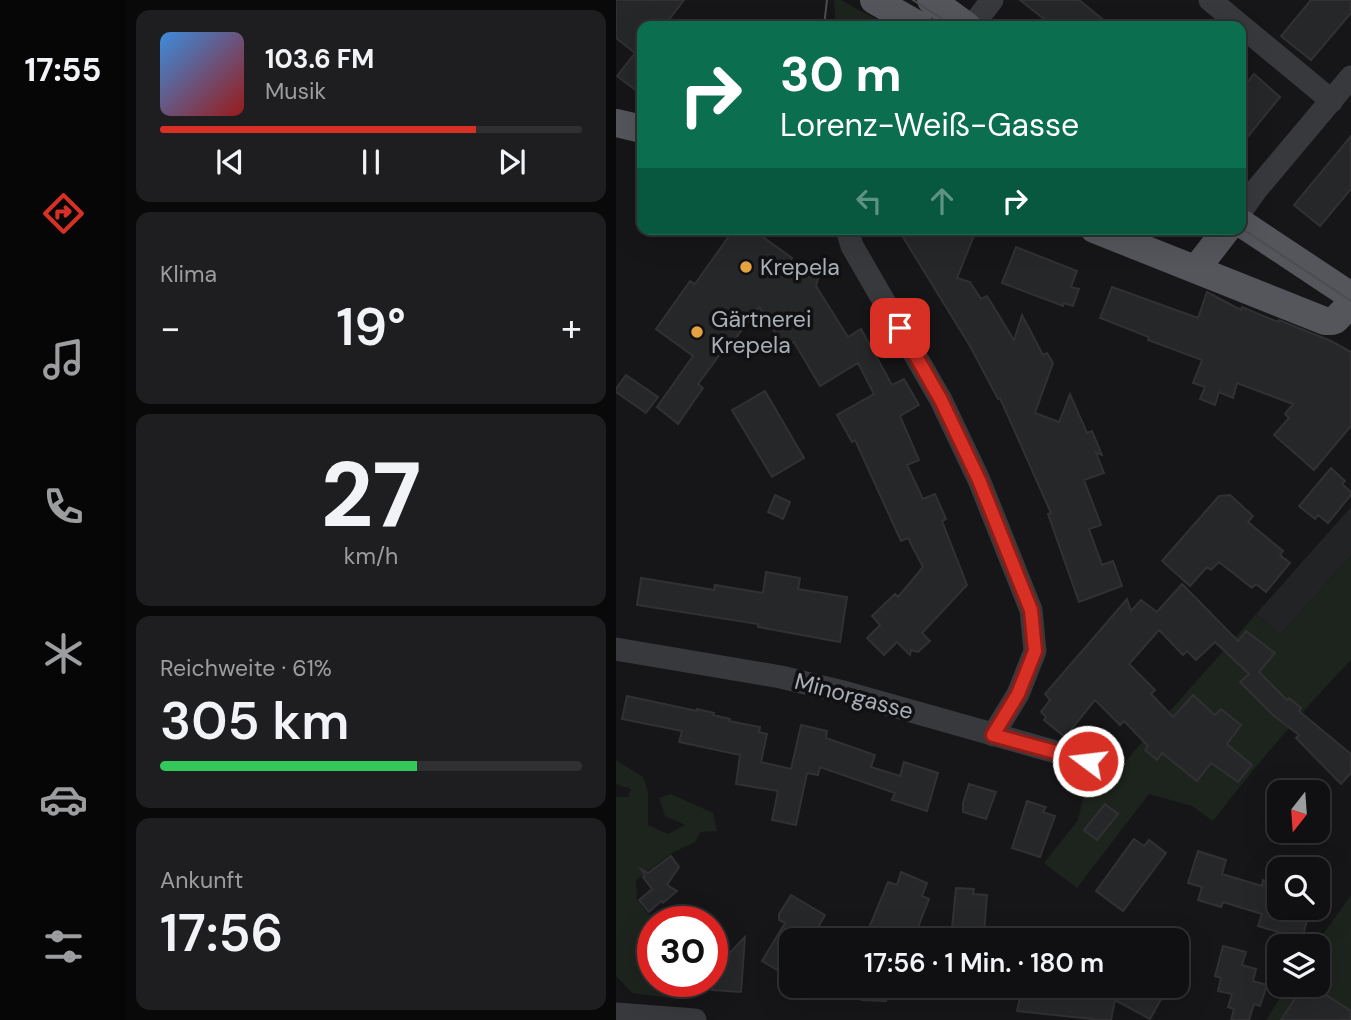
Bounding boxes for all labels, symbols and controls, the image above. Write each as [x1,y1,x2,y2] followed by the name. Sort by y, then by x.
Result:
[265,42,374,76] text: 103.6 FM
[780,42,902,106] text: 30 m
[25,49,101,91] text: 17:55
[665,49,756,140] icon: right
[265,76,326,106] text: Musik
[780,104,1079,146] text: Lorenz-Weiß-Gasse
[211,143,249,181] icon: previous
[352,143,390,181] icon: pause
[493,143,531,181] icon: next
[850,182,888,220] icon: left
[923,182,961,220] icon: ahead
[996,182,1034,220] icon: right
[39,189,88,238] icon: directions
[760,252,840,282] place label: Krepela
[160,259,217,289] text: Klima
[738,259,754,275] marker: Krepela
[336,293,406,361] text: 19°
[870,298,930,358] pin
[160,303,181,353] text: −
[561,303,582,353] text: +
[711,304,811,360] place label: Gärtnerei Krepela
[881,309,919,347] icon: arrive
[689,324,705,340] marker: Gärtnerei Krepela
[39,335,88,384] icon: music
[321,436,421,554] text: 27
[39,482,88,531] icon: phone
[344,541,398,571] text: km/h
[39,629,88,678] icon: climate
[160,653,332,683] text: Reichweite · 61%
[791,666,917,726] street label: Minorgasse
[160,687,349,755] text: 305 km
[1051,724,1125,798] position arrow
[39,775,88,824] icon: car
[1267,780,1330,844] north arrow
[1267,780,1330,997] map controls
[1267,857,1330,920] button: search
[160,865,243,895] text: Ankunft
[160,899,283,967] text: 17:56
[637,906,728,997] speed limit sign: 30
[39,922,88,971] icon: filters
[1267,934,1330,997] button: layers
[864,946,1104,980] text: 17:56 · 1 Min. · 180 m

